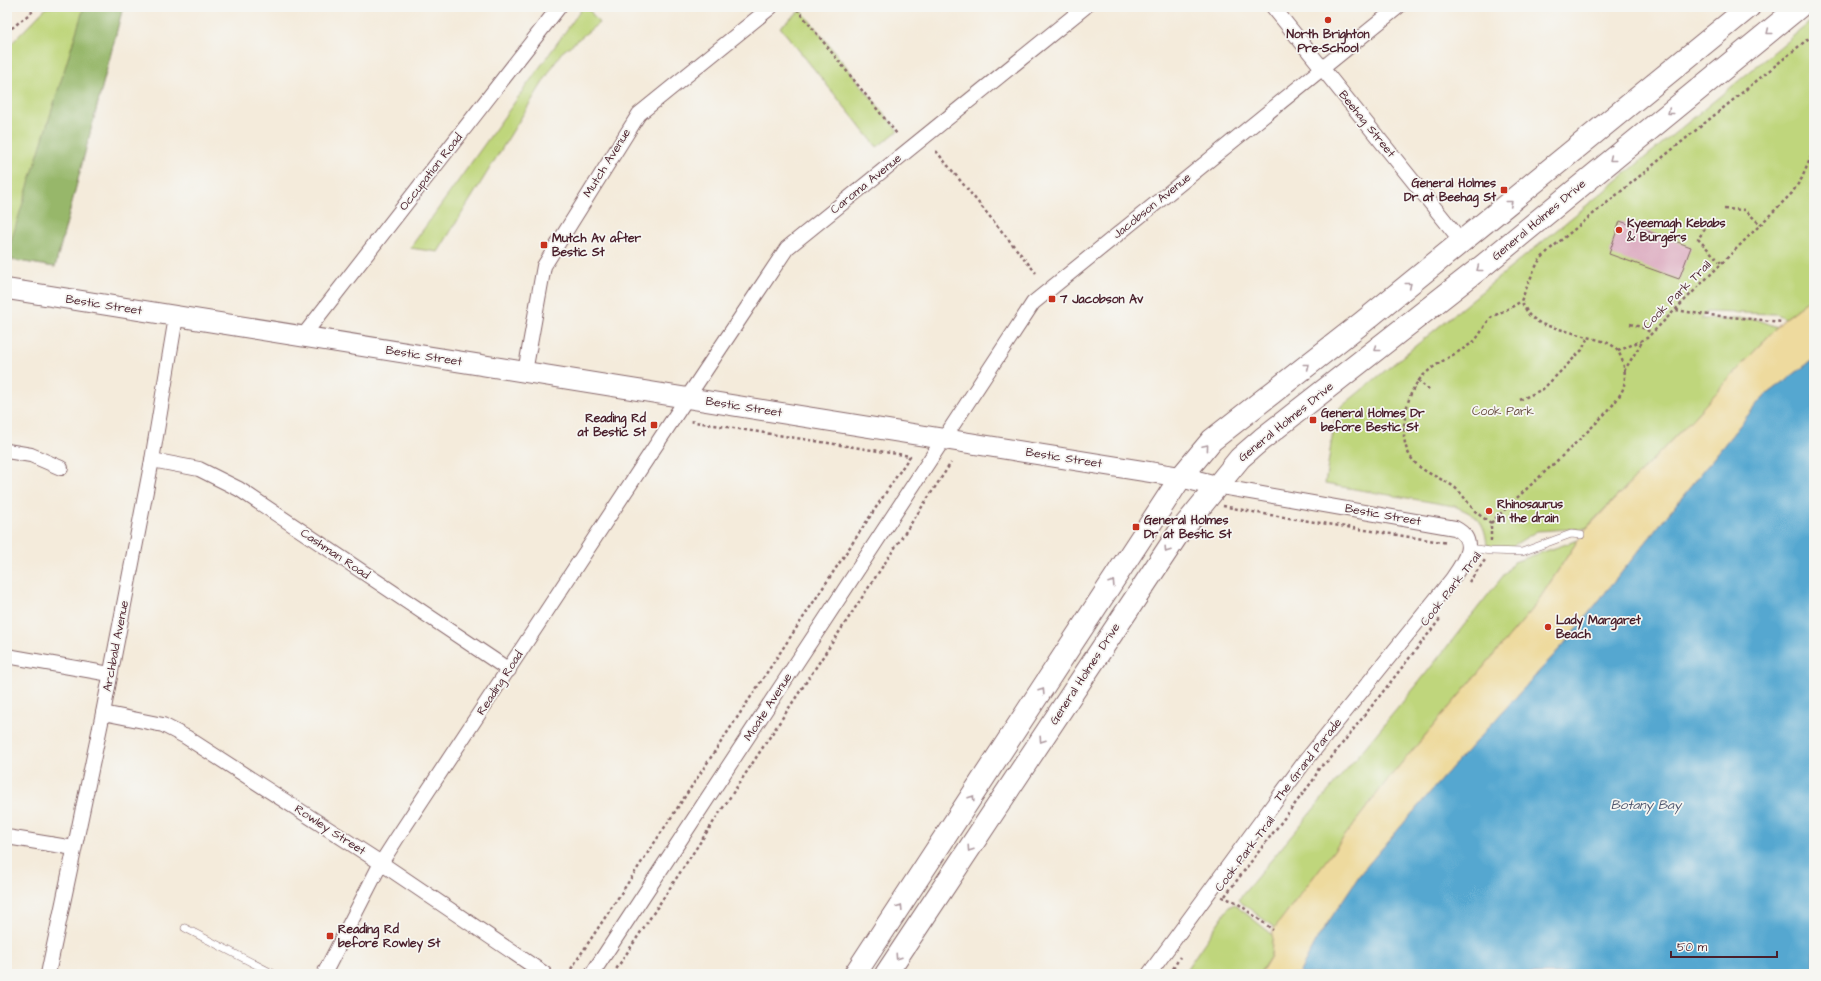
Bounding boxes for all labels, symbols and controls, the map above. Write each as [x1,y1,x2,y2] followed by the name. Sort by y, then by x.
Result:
[1323,15,1333,25] marker: North Brighton Pre-School
[1286,26,1370,57] place label: North Brighton Pre-School
[1766,27,1773,34] one-way arrow
[1334,87,1399,162] street label: Beehag Street
[1668,108,1675,115] one-way arrow
[579,125,635,201] street label: Mutch Avenue
[395,130,467,214] street label: Occupation Road
[827,150,906,218] street label: Caroma Avenue
[1609,155,1616,162] one-way arrow
[1109,169,1195,243] street label: Jacobson Avenue
[1404,175,1496,208] place label: General Holmes Dr at Beehag St
[1488,175,1590,265] street label: General Holmes Drive
[1499,185,1509,195] marker: General Holmes Dr at Beehag St
[1505,200,1512,207] one-way arrow
[1626,215,1726,248] place label: Kyeemagh Kebabs & Burgers
[1614,225,1624,235] marker: Kyeemagh Kebabs & Burgers
[552,230,642,261] place label: Mutch Av after Bestic St
[539,240,549,250] marker: Mutch Av after Bestic St
[1639,257,1715,333] street label: Cook Park Trail
[1477,264,1484,271] one-way arrow
[1404,282,1411,289] one-way arrow
[65,291,144,319] street label: Bestic Street
[1059,291,1144,308] place label: 7 Jacobson Av
[1047,294,1057,304] marker: 7 Jacobson Av
[385,342,464,370] street label: Bestic Street
[1374,344,1381,351] one-way arrow
[1303,363,1310,370] one-way arrow
[1235,378,1338,466] street label: General Holmes Drive
[705,393,784,421] street label: Bestic Street
[1472,403,1535,420] park label: Cook Park
[1321,405,1425,436] place label: General Holmes Dr before Bestic St
[577,410,647,441] place label: Reading Rd at Bestic St
[1308,415,1318,425] marker: General Holmes Dr before Bestic St
[649,420,659,430] marker: Reading Rd at Bestic St
[1025,444,1104,472] street label: Bestic Street
[1202,445,1209,452] one-way arrow
[1497,496,1563,527] place label: Rhinosaurus in the drain
[1344,500,1423,530] street label: Bestic Street
[1484,506,1494,516] marker: Rhinosaurus in the drain
[1144,512,1232,543] place label: General Holmes Dr at Bestic St
[1131,522,1141,532] marker: General Holmes Dr at Bestic St
[297,524,373,584] street label: Cashman Road
[1164,546,1172,553] one-way arrow
[1416,548,1486,630] street label: Cook Park Trail
[1108,580,1115,587] one-way arrow
[99,598,133,693] street label: Archbald Avenue
[1556,612,1641,643] place label: Lady Margaret Beach
[1046,619,1125,728] street label: General Holmes Drive
[1543,622,1553,632] marker: Lady Margaret Beach
[473,647,528,719] street label: Reading Road
[740,669,797,744] street label: Moate Avenue
[1037,689,1044,696] one-way arrow
[1270,714,1346,805] street label: The Grand Parade
[1039,736,1046,743] one-way arrow
[967,795,974,802] one-way arrow
[1611,796,1683,815] water label: Botany Bay
[291,801,369,860] street label: Rowley Street
[1211,813,1279,895] street label: Cook Park Trail
[968,844,975,851] one-way arrow
[895,904,903,911] one-way arrow
[338,921,441,953] place label: Reading Rd before Rowley St
[325,931,335,941] marker: Reading Rd before Rowley St
[1671,933,1777,959] scale bar
[1677,939,1708,956] text: 50 m
[895,953,903,960] one-way arrow

